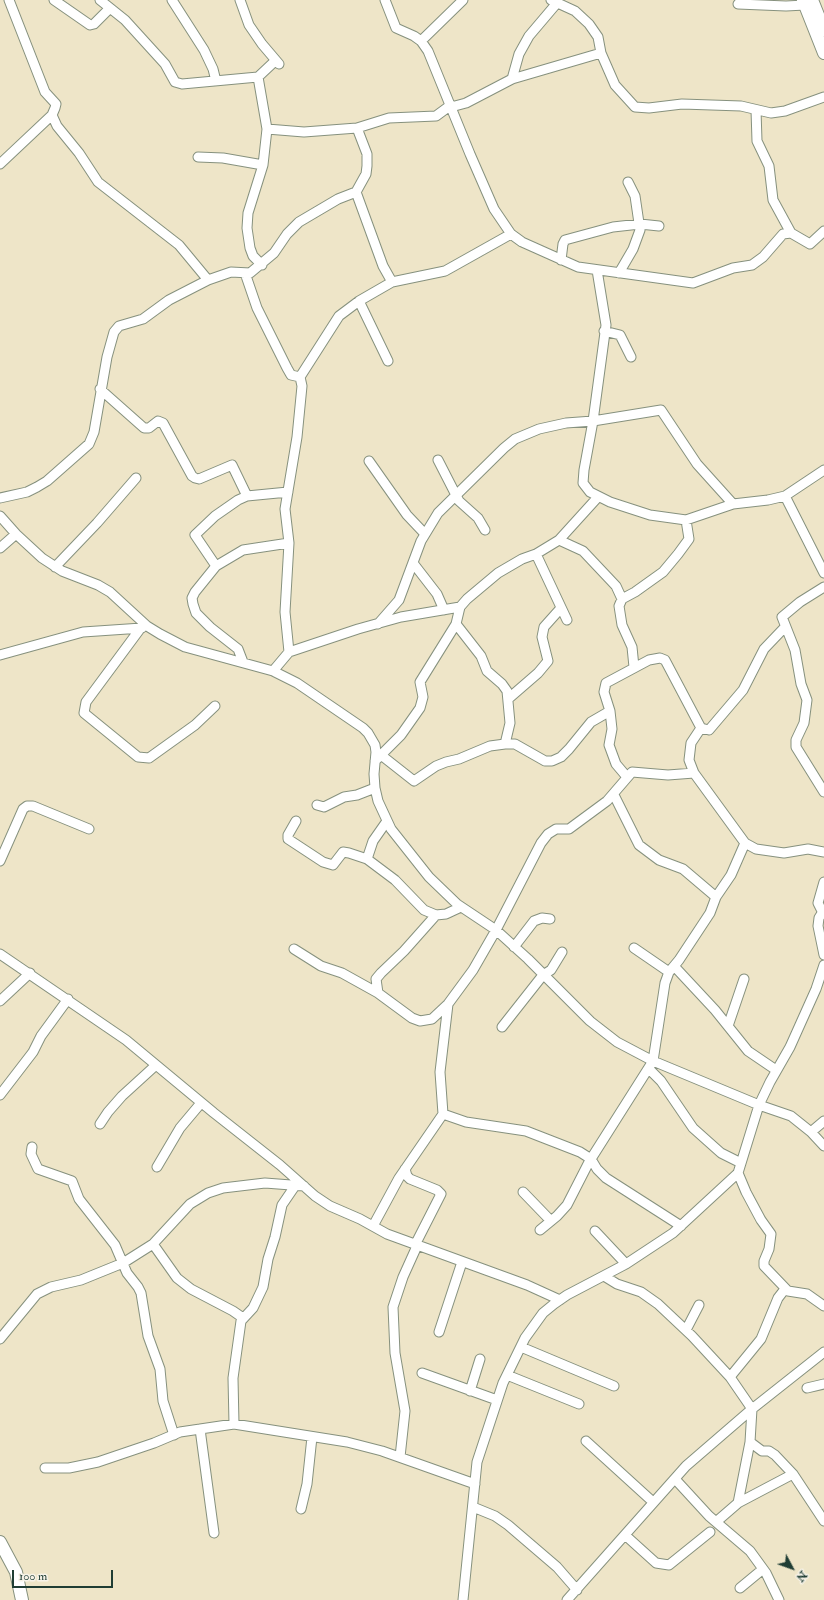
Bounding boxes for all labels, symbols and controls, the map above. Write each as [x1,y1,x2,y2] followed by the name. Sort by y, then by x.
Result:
[772,1548,812,1588] north arrow
[14,1562,115,1588] scale bar
[793,1568,810,1584] text: N
[19,1569,47,1584] text: 100 m

